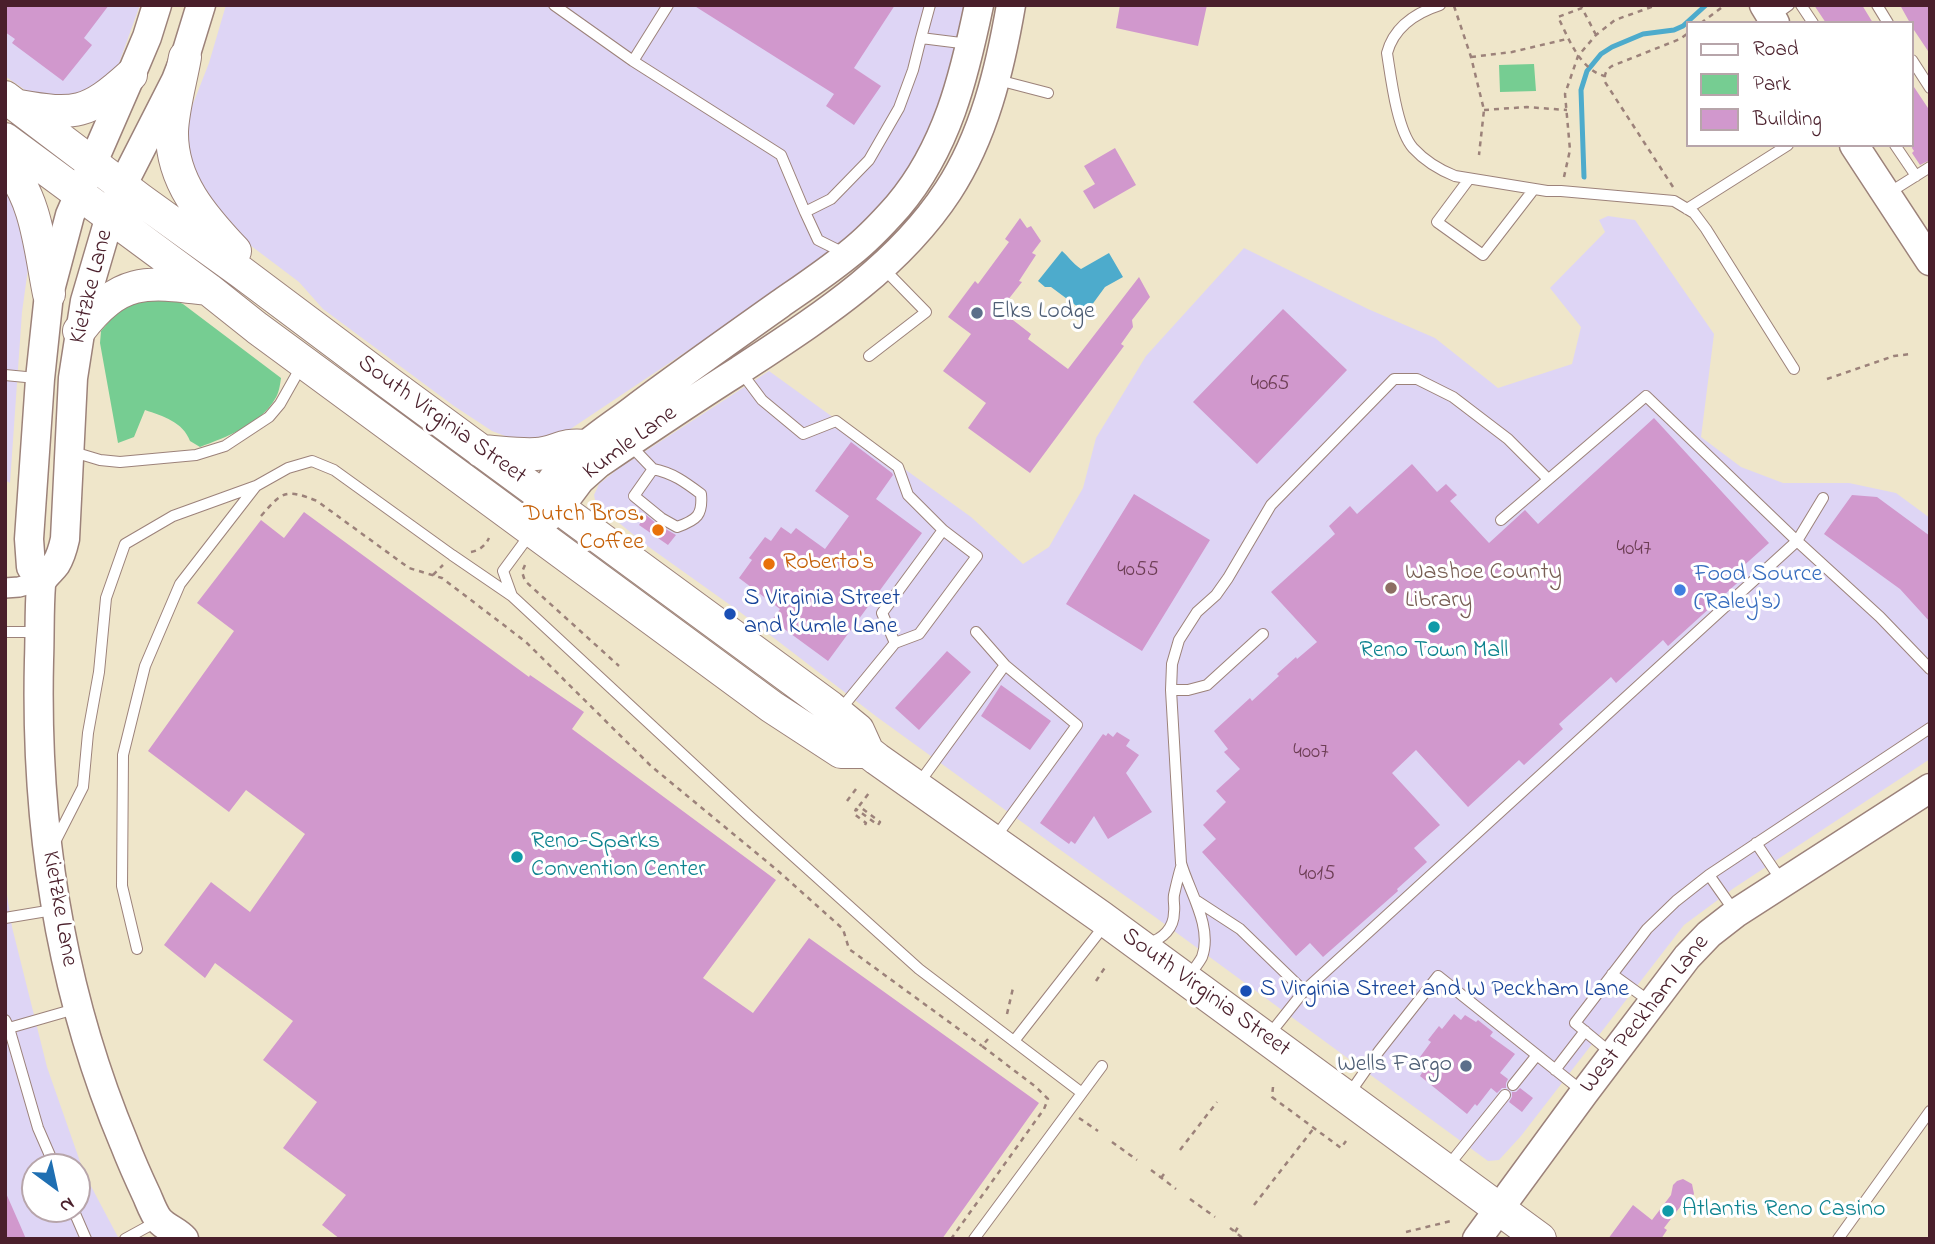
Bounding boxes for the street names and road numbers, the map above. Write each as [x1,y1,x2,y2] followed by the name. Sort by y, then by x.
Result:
[65,227,121,347] street label: Kietzke Lane
[351,350,531,492] street label: South Virginia Street
[578,400,684,488] street label: Kumle Lane
[34,849,82,969] street label: Kietzke Lane
[1115,923,1295,1065] street label: South Virginia Street
[1575,930,1717,1100] street label: West Peckham Lane

